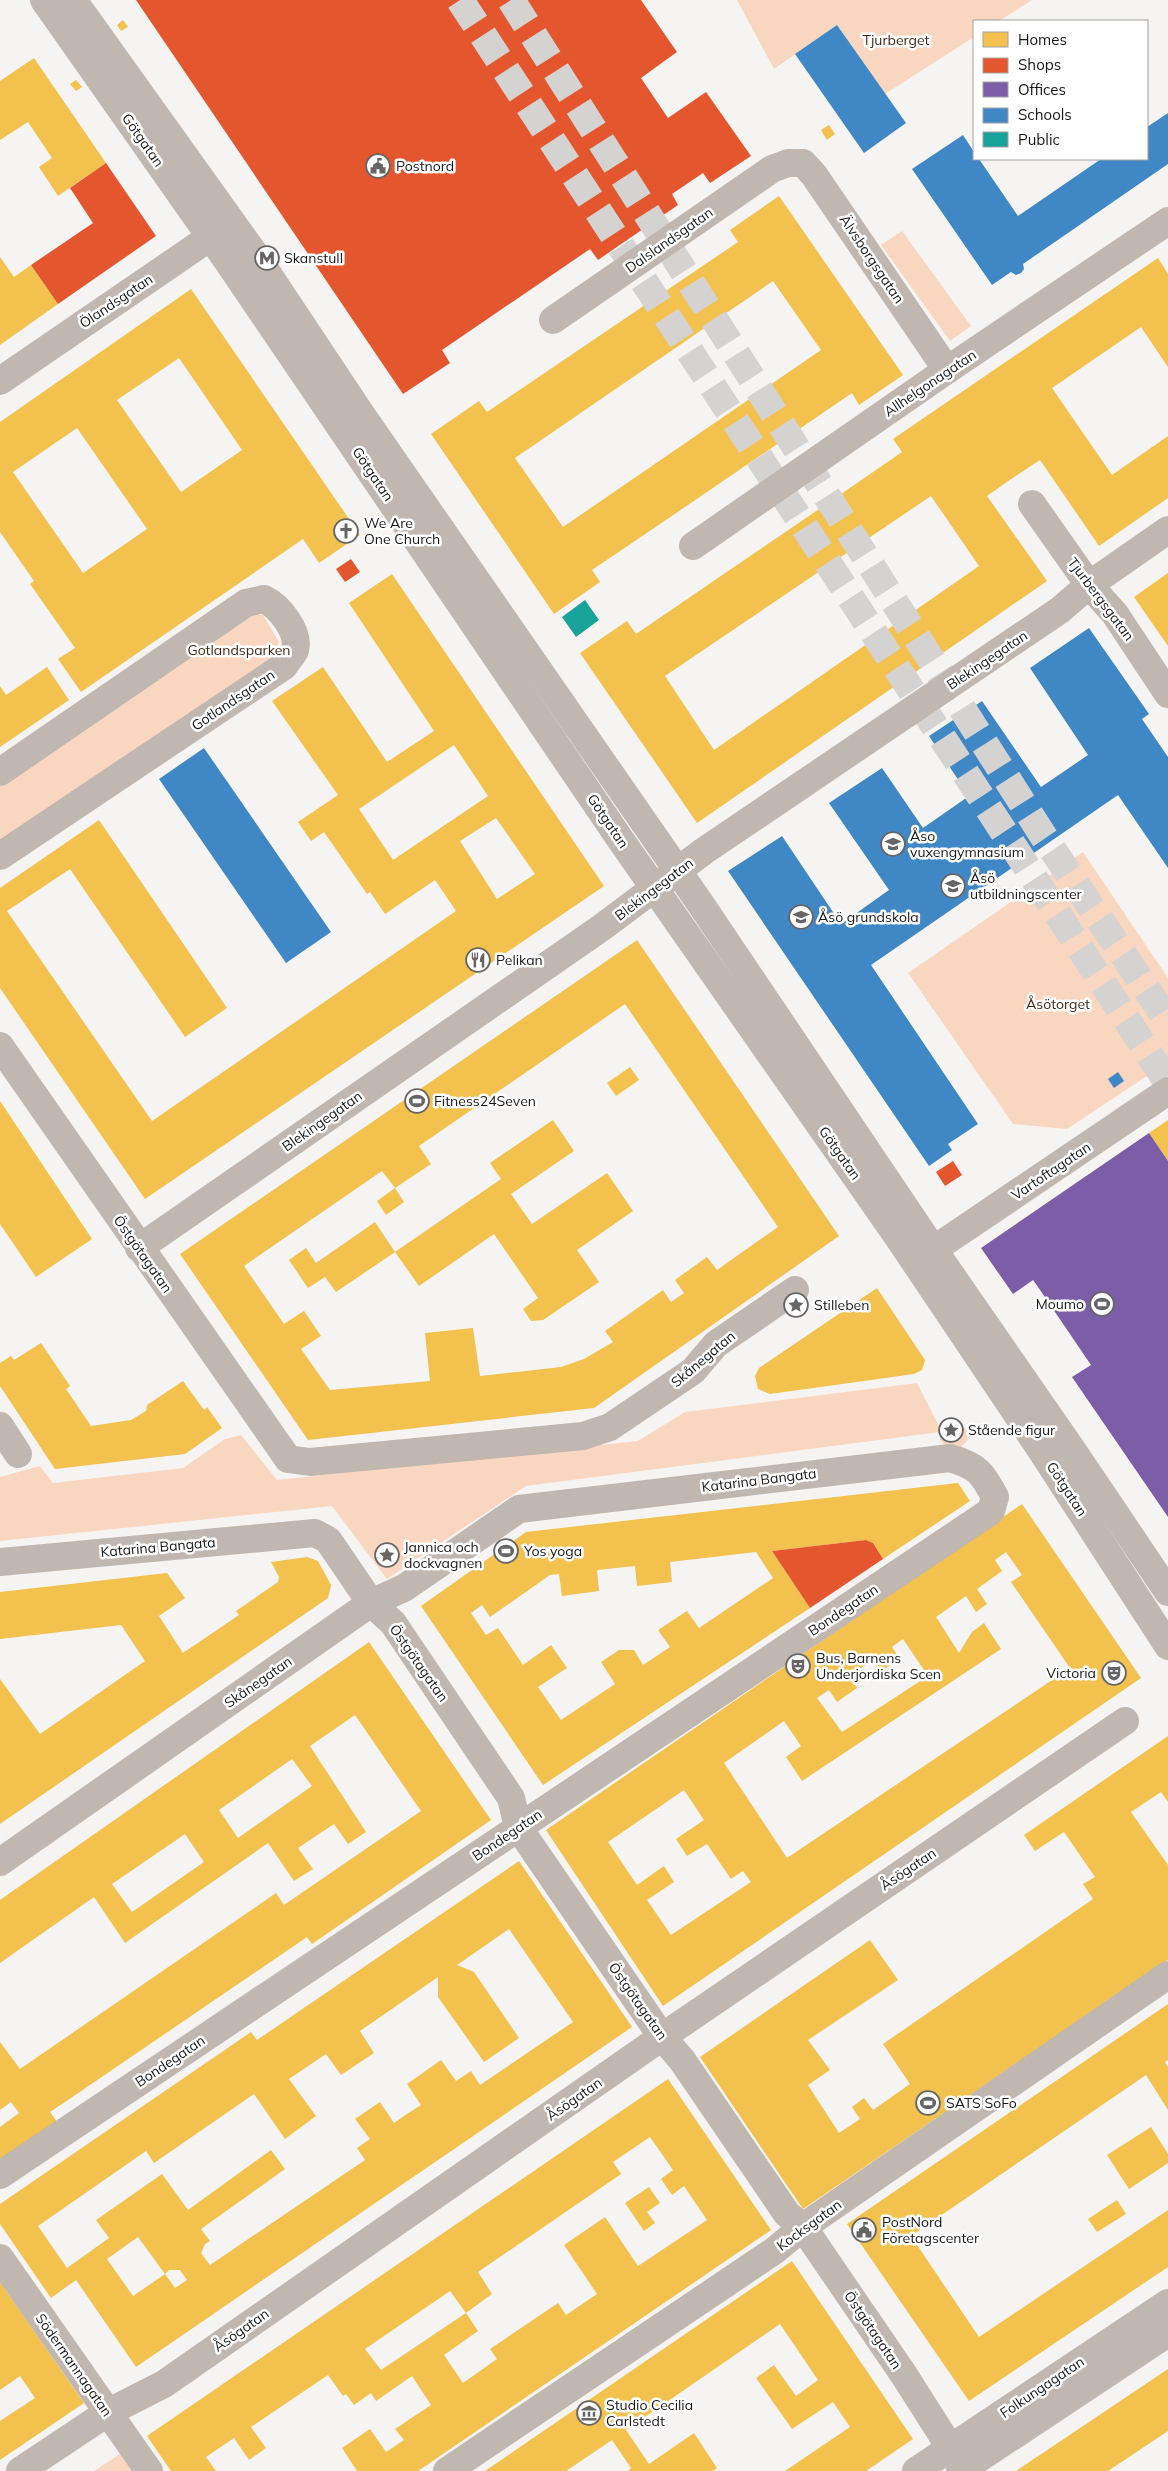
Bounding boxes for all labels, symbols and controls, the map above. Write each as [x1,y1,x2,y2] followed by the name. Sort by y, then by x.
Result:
[973,20,1148,160] legend
[1018,30,1067,49] text: Homes
[863,31,930,49] park label: Tjurberget
[1018,55,1061,74] text: Shops
[1018,80,1066,99] text: Offices
[1018,105,1072,124] text: Schools
[118,110,168,170] street label: Götgatan
[1018,130,1060,149] text: Public
[365,153,391,179] public building icon: Postnord
[396,157,454,175] place label: Postnord
[622,203,716,277] street label: Dalslandsgatan
[836,211,908,307] street label: Älvsborgsgatan
[254,245,280,271] metro station icon: Skanstull
[284,249,343,267] place label: Skanstull
[76,270,156,332] street label: Ölandsgatan
[880,345,980,421] street label: Allhelgonagatan
[348,444,398,504] street label: Götgatan
[364,514,440,548] place label: We Are One Church
[333,518,359,544] church icon: We Are One Church
[1064,554,1138,644] street label: Tjurbergsgatan
[943,626,1031,694] street label: Blekingegatan
[187,641,291,659] park label: Gotlandsparken
[188,666,278,734] street label: Gotlandsgatan
[583,791,633,851] street label: Götgatan
[910,827,1024,861] place label: Åso vuxengymnasium
[880,831,906,857] school or university icon: Åso vuxengymnasium
[611,854,697,924] street label: Blekingegatan
[970,869,1083,903] place label: Åsö utbildningscenter
[940,873,966,899] school or university icon: Åsö utbildningscenter
[788,904,814,930] school or university icon: Åsö grundskola
[818,908,919,926] place label: Åsö grundskola
[465,947,491,973] restaurant icon: Pelikan
[496,951,543,969] place label: Pelikan
[1026,995,1090,1013] park label: Åsötorget
[278,1087,366,1155] street label: Blekingegatan
[404,1088,430,1114] sports icon: Fitness24Seven
[434,1092,536,1110] place label: Fitness24Seven
[815,1123,865,1183] street label: Götgatan
[1008,1138,1094,1204] street label: Vartoftagatan
[110,1212,176,1296] street label: Östgötagatan
[1089,1291,1115,1317] sports icon: Moumo
[783,1292,809,1318] place icon: Stilleben
[1036,1295,1084,1313] place label: Moumo
[814,1296,869,1314] place label: Stilleben
[667,1327,739,1391] street label: Skånegatan
[938,1417,964,1443] place icon: Stående figur
[968,1421,1056,1439] place label: Stående figur
[1043,1458,1091,1520] street label: Götgatan
[701,1464,817,1496] street label: Katarina Bangata
[100,1533,216,1561] street label: Katarina Bangata
[404,1538,482,1572] place label: Jannica och dockvagnen
[493,1538,519,1564] sports icon: Yos yoga
[374,1542,400,1568] place icon: Jannica och dockvagnen
[523,1542,582,1560] place label: Yos yoga
[805,1580,881,1640] street label: Bondegatan
[386,1621,452,1705] street label: Östgötagatan
[816,1649,941,1683] place label: Bus, Barnens Underjordiska Scen
[221,1652,295,1712] street label: Skånegatan
[785,1653,811,1679] theatre icon: Bus, Barnens Underjordiska Scen
[1101,1660,1127,1686] theatre icon: Victoria
[1046,1664,1096,1682] place label: Victoria
[469,1805,545,1865] street label: Bondegatan
[877,1844,939,1894] street label: Åsögatan
[605,1959,671,2043] street label: Östgötagatan
[132,2031,208,2091] street label: Bondegatan
[543,2073,605,2125] street label: Åsögatan
[915,2090,941,2116] sports icon: SATS SoFo
[946,2094,1017,2112] place label: SATS SoFo
[773,2195,845,2255] street label: Kocksgatan
[882,2213,980,2247] place label: PostNord Företagscenter
[851,2217,877,2243] public building icon: PostNord Företagscenter
[840,2287,906,2373] street label: Östgötagatan
[210,2304,272,2356] street label: Åsögatan
[32,2310,116,2420] street label: Södermannagatan
[997,2352,1087,2422] street label: Folkungagatan
[606,2396,693,2430] place label: Studio Cecilia Carlstedt
[576,2400,602,2426] museum icon: Studio Cecilia Carlstedt

